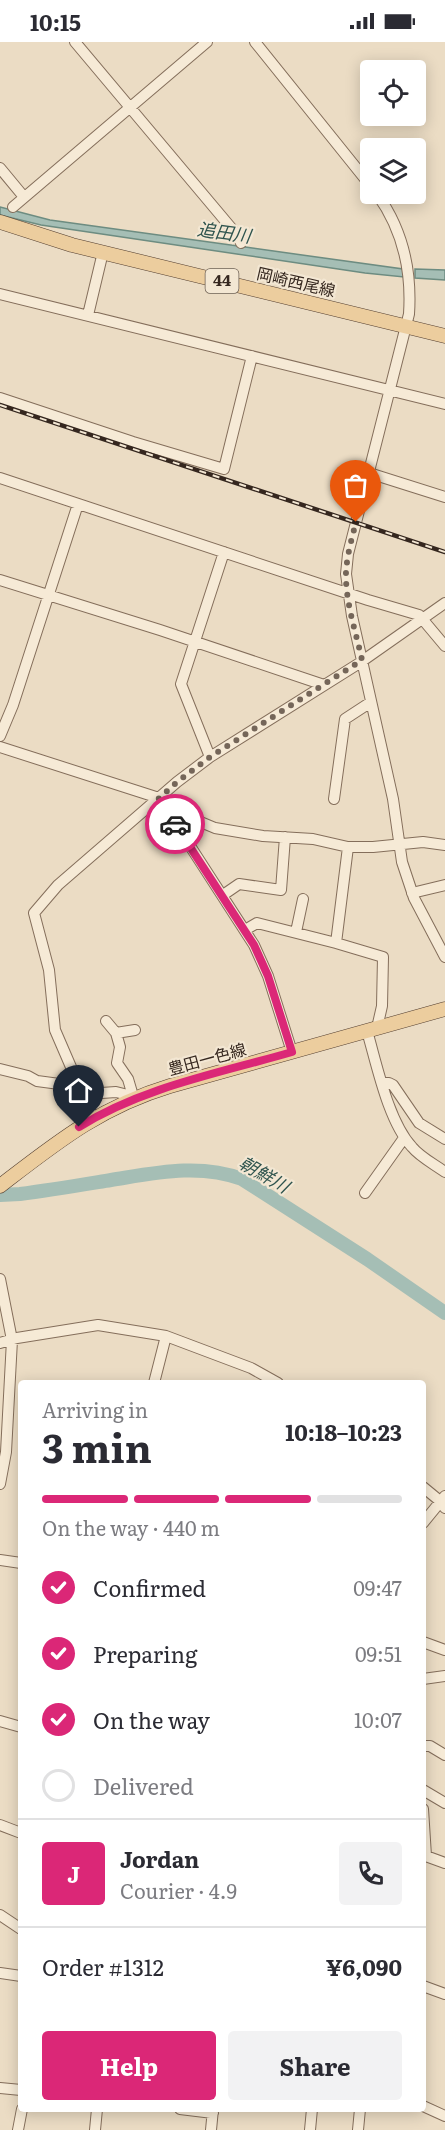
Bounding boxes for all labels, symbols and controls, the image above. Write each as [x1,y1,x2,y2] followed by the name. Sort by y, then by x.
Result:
[30,5,81,38] text: 10:15
[360,60,426,204] map controls
[360,60,426,126] button: locate
[360,138,426,204] button: layers
[196,214,255,249] water label: 追田川
[255,260,338,302] street label: 岡崎西尾線
[206,269,238,293] road number: 44
[330,460,381,522] pin
[339,469,372,502] icon: bag
[145,794,205,854] courier
[159,808,192,841] icon: car
[165,1036,248,1080] street label: 豊田一色線
[53,1065,104,1127] pin
[62,1074,95,1107] icon: home
[235,1149,297,1200] water label: 朝鮮川
[42,1394,148,1424] text: Arriving in
[285,1415,402,1448] text: 10:18–10:23
[42,1417,152,1475] text: 3 min
[42,1512,220,1542] text: On the way · 440 m
[42,1571,75,1604] icon: check
[93,1571,206,1604] text: Confirmed
[353,1572,402,1602] text: 09:47
[42,1637,75,1670] icon: check
[93,1637,197,1670] text: Preparing
[355,1638,402,1668] text: 09:51
[42,1703,75,1736] icon: check
[93,1703,210,1736] text: On the way
[354,1704,402,1734] text: 10:07
[93,1769,194,1802] text: Delivered
[120,1842,199,1875] text: Jordan
[339,1842,402,1905] button: phone
[67,1857,80,1890] text: J
[120,1875,237,1905] text: Courier · 4.9
[42,1950,164,1983] text: Order #1312
[326,1950,402,1983] text: ¥6,090
[42,2031,216,2100] button: Help
[228,2031,402,2100] button: Share

